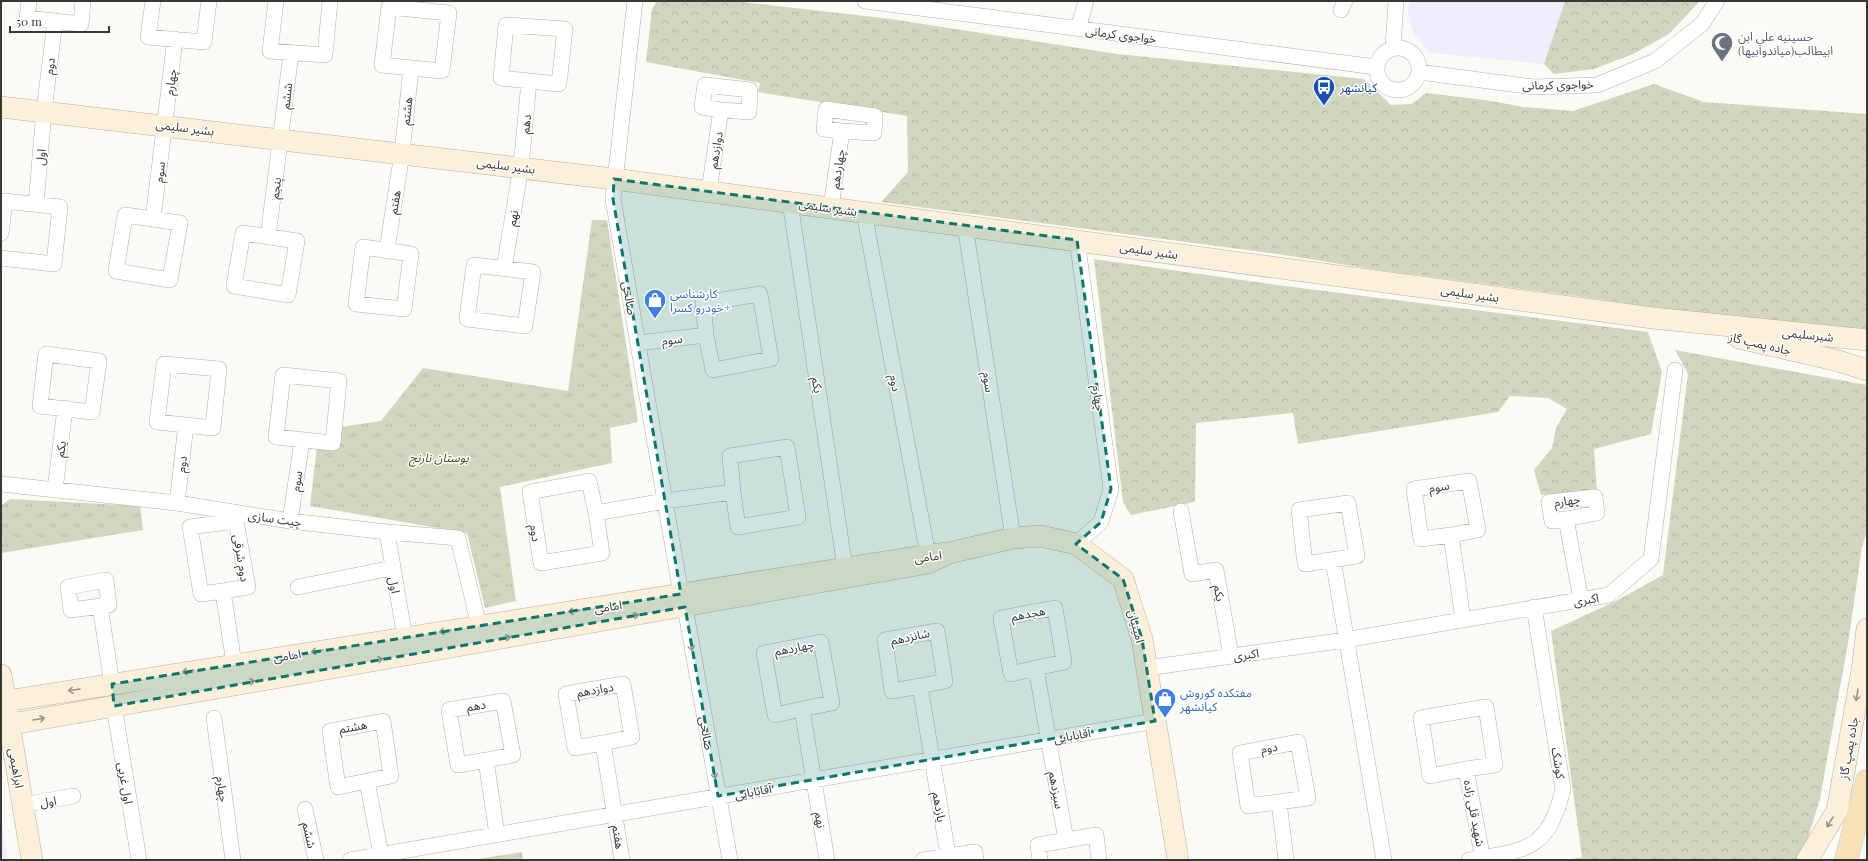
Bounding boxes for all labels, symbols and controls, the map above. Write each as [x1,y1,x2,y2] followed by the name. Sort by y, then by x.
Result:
[10,8,109,34] scale bar
[16,13,42,29] text: 50 m
[1085,22,1157,46] street label: خواجوی کرمانی
[1738,28,1833,58] place label: حسینیه علی ابن ابیطالب(میاندوآبیها)
[1709,30,1735,63] mosque icon: حسینیه علی ابن ابیطالب(میاندوآبیها)
[40,56,60,76] street label: دوم
[160,68,182,96] street label: چهارم
[1311,74,1337,107] bus stop icon: کیانشهر
[1522,75,1594,93] street label: خواجوی کرمانی
[1339,79,1378,95] place label: کیانشهر
[277,82,297,110] street label: ششم
[397,96,417,126] street label: هشتم
[516,113,536,135] street label: دهم
[155,115,215,139] street label: بشیر سلیمی
[704,130,728,170] street label: دوازدهم
[31,148,49,166] street label: اول
[826,148,850,190] street label: چهاردهم
[476,153,536,177] street label: بشیر سلیمی
[150,161,170,184] street label: سوم
[266,176,286,200] street label: پنجم
[384,189,406,215] street label: هفتم
[798,195,858,219] street label: بشیر سلیمی
[503,209,523,228] street label: نهم
[1119,238,1179,262] street label: بشیر سلیمی
[619,280,641,316] street label: صالحی
[1440,281,1500,305] street label: بشیر سلیمی
[670,285,731,315] place label: کارشناسی خودرو کسرا+
[642,287,668,320] shop icon: کارشناسی خودرو کسرا+
[1782,323,1834,345] street label: شیرسلیمی
[1726,328,1793,359] street label: جاده پمپ گاز
[661,330,684,350] street label: سوم
[977,370,999,394] street label: سوم
[885,373,905,393] street label: دوم
[807,376,827,395] street label: یکم
[1087,384,1109,412] street label: چهارم
[51,440,71,459] street label: یکم
[408,449,469,467] park label: بوستان نارنج
[172,454,192,474] street label: دوم
[287,470,307,493] street label: سوم
[1427,476,1451,498] street label: سوم
[1553,490,1581,512] street label: چهارم
[247,506,303,531] street label: چیت سازی
[525,524,545,543] street label: دوم
[228,533,254,583] street label: دوم شرقی
[913,546,943,566] street label: امامی
[386,575,404,595] street label: اول
[1209,584,1229,603] street label: یکم
[1572,589,1600,609] street label: اکبری
[593,596,623,616] street label: امامی
[1010,602,1047,626] street label: هجدهم
[568,607,581,615] one-way arrow
[1125,608,1149,645] street label: امینیان
[626,611,639,619] one-way arrow
[889,624,932,650] street label: شانزدهم
[439,627,452,635] one-way arrow
[498,634,511,642] one-way arrow
[773,635,816,661] street label: چهاردهم
[688,638,696,651] one-way arrow
[1232,644,1260,664] street label: اکبری
[272,645,302,665] street label: امامی
[311,647,324,655] one-way arrow
[370,656,383,664] one-way arrow
[182,667,195,675] one-way arrow
[242,678,255,686] one-way arrow
[575,678,615,702] street label: دوازدهم
[1179,684,1252,714] place label: مفتکده کوروش کیانشهر
[68,686,81,694] one-way arrow
[1152,686,1178,719] shop icon: مفتکده کوروش کیانشهر
[1853,688,1861,701] one-way arrow
[465,695,488,717] street label: دهم
[33,715,46,723] one-way arrow
[696,715,718,751] street label: صالحی
[1834,715,1863,782] street label: جاده پمپ گاز
[338,716,369,738] street label: هشتم
[1052,724,1092,746] street label: آقابابایی
[1259,738,1279,758] street label: دوم
[1549,746,1570,781] street label: کوشک
[6,747,28,789] street label: ابراهیمی
[115,761,137,805] street label: اول غربی
[710,766,718,779] one-way arrow
[1044,770,1068,810] street label: سیزدهم
[211,775,233,803] street label: چهارم
[1461,778,1489,848] street label: شهید قلی زاده
[733,780,773,802] street label: آقابابایی
[928,791,951,824] street label: یازدهم
[38,792,58,810] street label: اول
[810,811,830,829] street label: نهم
[1826,816,1834,827] one-way arrow
[297,820,321,850] street label: ششم
[607,824,629,850] street label: هفتم

